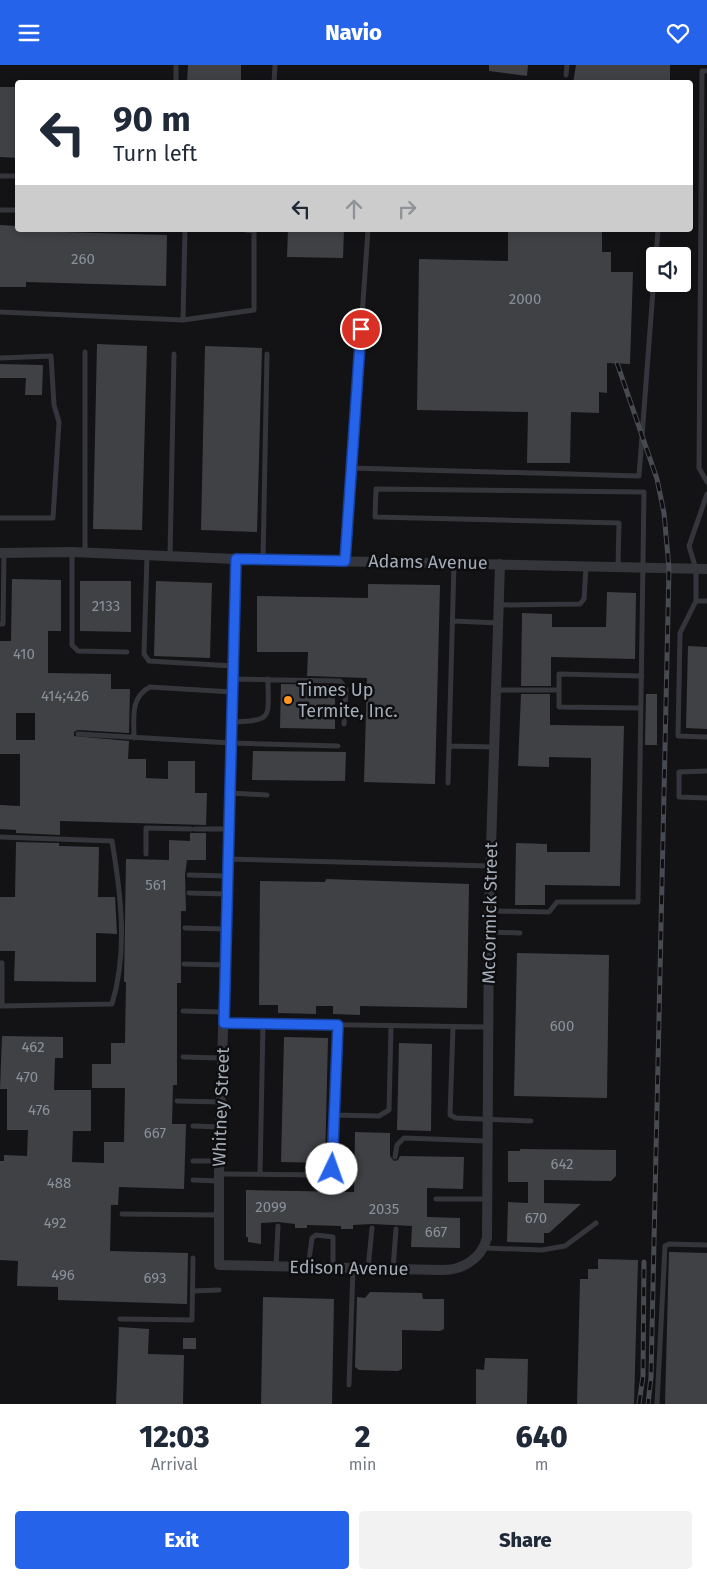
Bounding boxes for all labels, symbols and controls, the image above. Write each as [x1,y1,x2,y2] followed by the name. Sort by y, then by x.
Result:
[15,19,43,47] icon: menu
[325,19,382,46] text: Navio
[664,19,692,47] icon: heart
[113,98,191,140] text: 90 m
[30,100,95,165] icon: left
[113,140,197,167] text: Turn left
[287,195,315,223] icon: left
[340,195,368,223] icon: ahead
[393,195,421,223] icon: right
[646,247,691,292] map controls
[646,247,691,292] button: sound
[71,250,95,268] house number: 260
[509,290,541,308] house number: 2000
[340,308,382,350] pin
[347,315,375,343] icon: arrive
[368,550,488,574] street label: Adams Avenue
[92,597,120,615] house number: 2133
[13,645,35,663] house number: 410
[298,679,398,722] place label: Times Up Termite, Inc.
[41,687,89,705] house number: 414;426
[282,694,294,706] marker: Times Up Termite, Inc.
[478,841,502,984] street label: McCormick Street
[145,876,167,894] house number: 561
[550,1017,574,1035] house number: 600
[21,1038,45,1056] house number: 462
[208,1046,234,1167] street label: Whitney Street
[16,1068,38,1086] house number: 470
[28,1101,50,1119] house number: 476
[144,1124,166,1142] house number: 667
[305,1142,357,1194] position arrow
[550,1155,574,1173] house number: 642
[47,1174,71,1192] house number: 488
[255,1198,287,1216] house number: 2099
[369,1200,399,1218] house number: 2035
[525,1209,547,1227] house number: 670
[44,1214,66,1232] house number: 492
[425,1223,447,1241] house number: 667
[289,1256,409,1280] street label: Edison Avenue
[51,1266,75,1284] house number: 496
[144,1269,166,1287] house number: 693
[139,1419,210,1455] text: 12:03
[355,1419,370,1455] text: 2
[516,1419,568,1455] text: 640
[151,1455,198,1474] text: Arrival
[349,1455,376,1474] text: min
[535,1455,549,1474] text: m
[15,1511,349,1569] button: Exit
[359,1511,692,1569] button: Share

